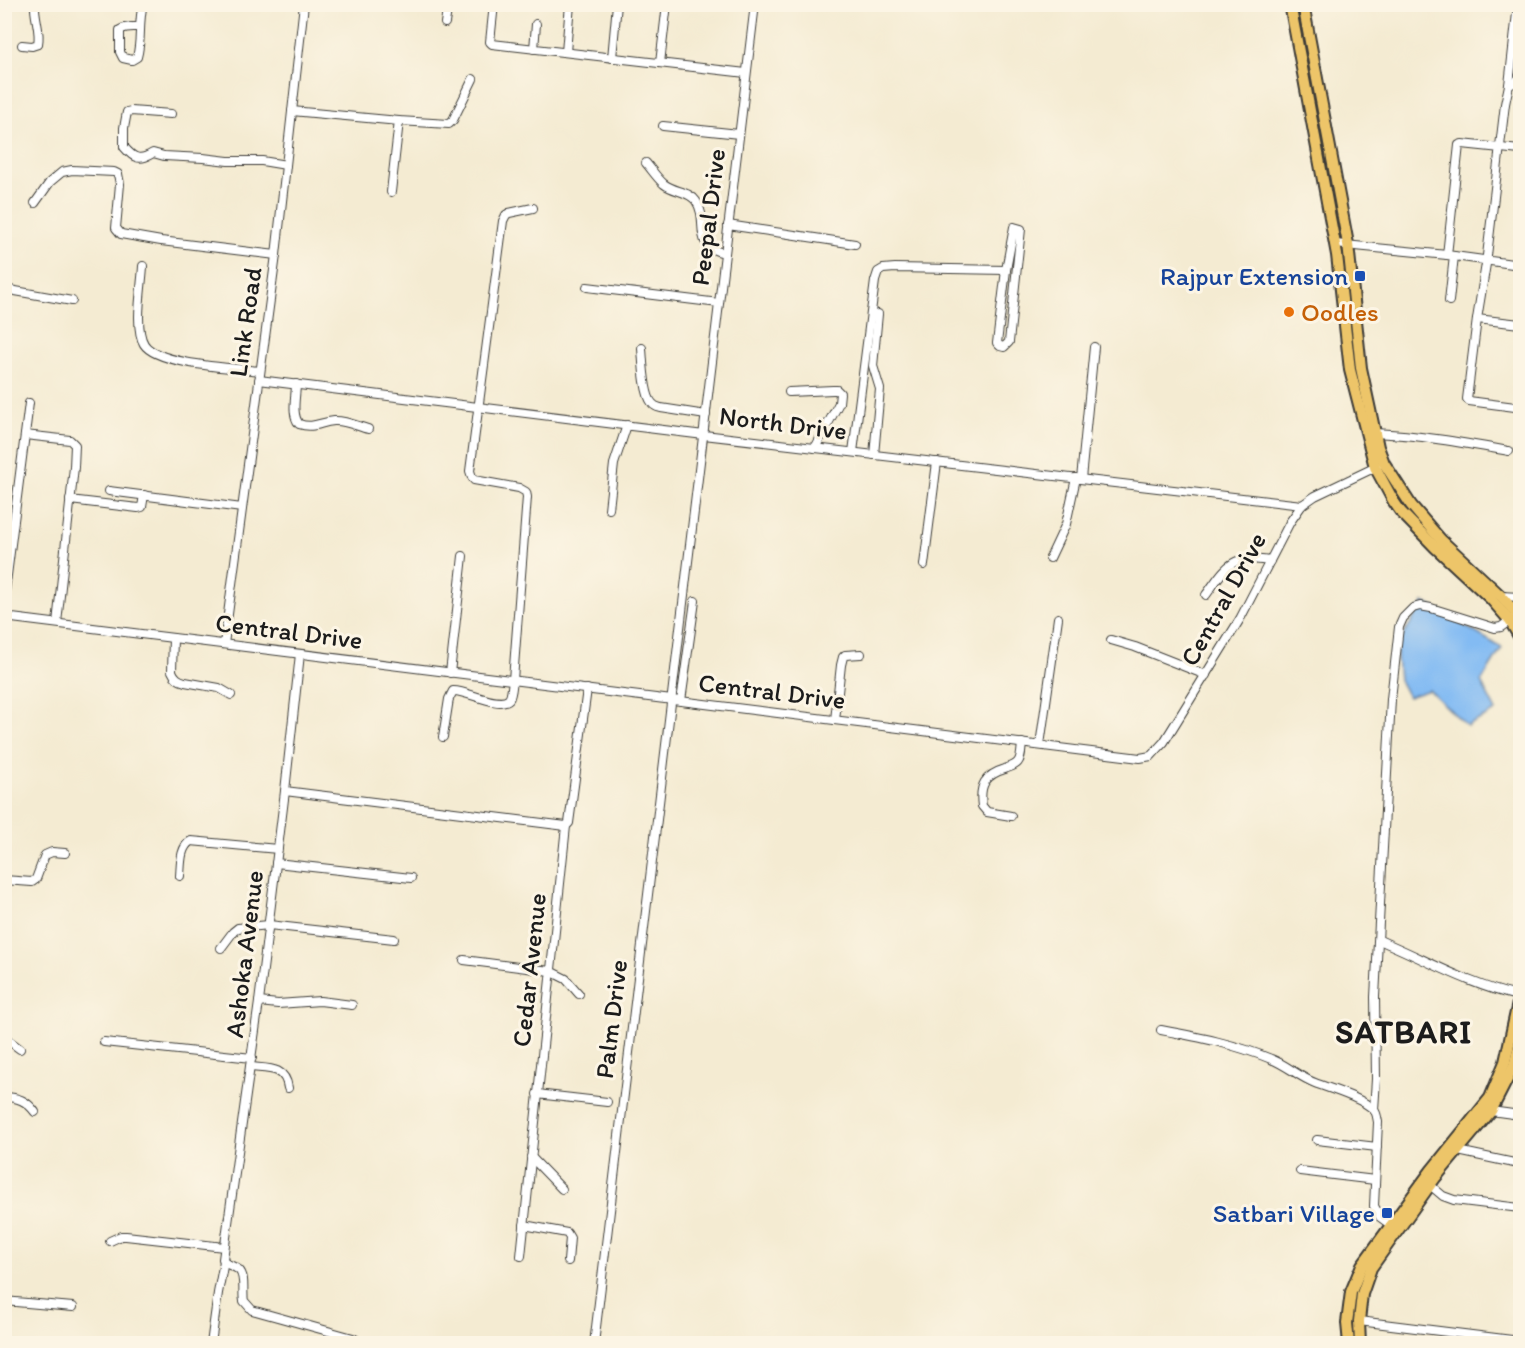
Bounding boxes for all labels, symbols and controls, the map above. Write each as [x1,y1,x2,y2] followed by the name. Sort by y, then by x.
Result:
[684,147,732,287] street label: Peepal Drive
[1160,260,1348,292] place label: Rajpur Extension
[221,265,269,379] street label: Link Road
[1353,269,1367,283] marker: Rajpur Extension
[1301,296,1379,328] place label: Oodles
[1282,305,1296,319] marker: Oodles
[717,399,849,447] street label: North Drive
[1173,527,1273,671] street label: Central Drive
[214,606,364,656] street label: Central Drive
[697,666,847,716] street label: Central Drive
[218,869,270,1039] street label: Ashoka Avenue
[505,891,553,1049] street label: Cedar Avenue
[588,958,634,1080] street label: Palm Drive
[1335,1013,1473,1051] district label: SATBARI
[1213,1197,1375,1229] place label: Satbari Village
[1380,1206,1394,1220] marker: Satbari Village

